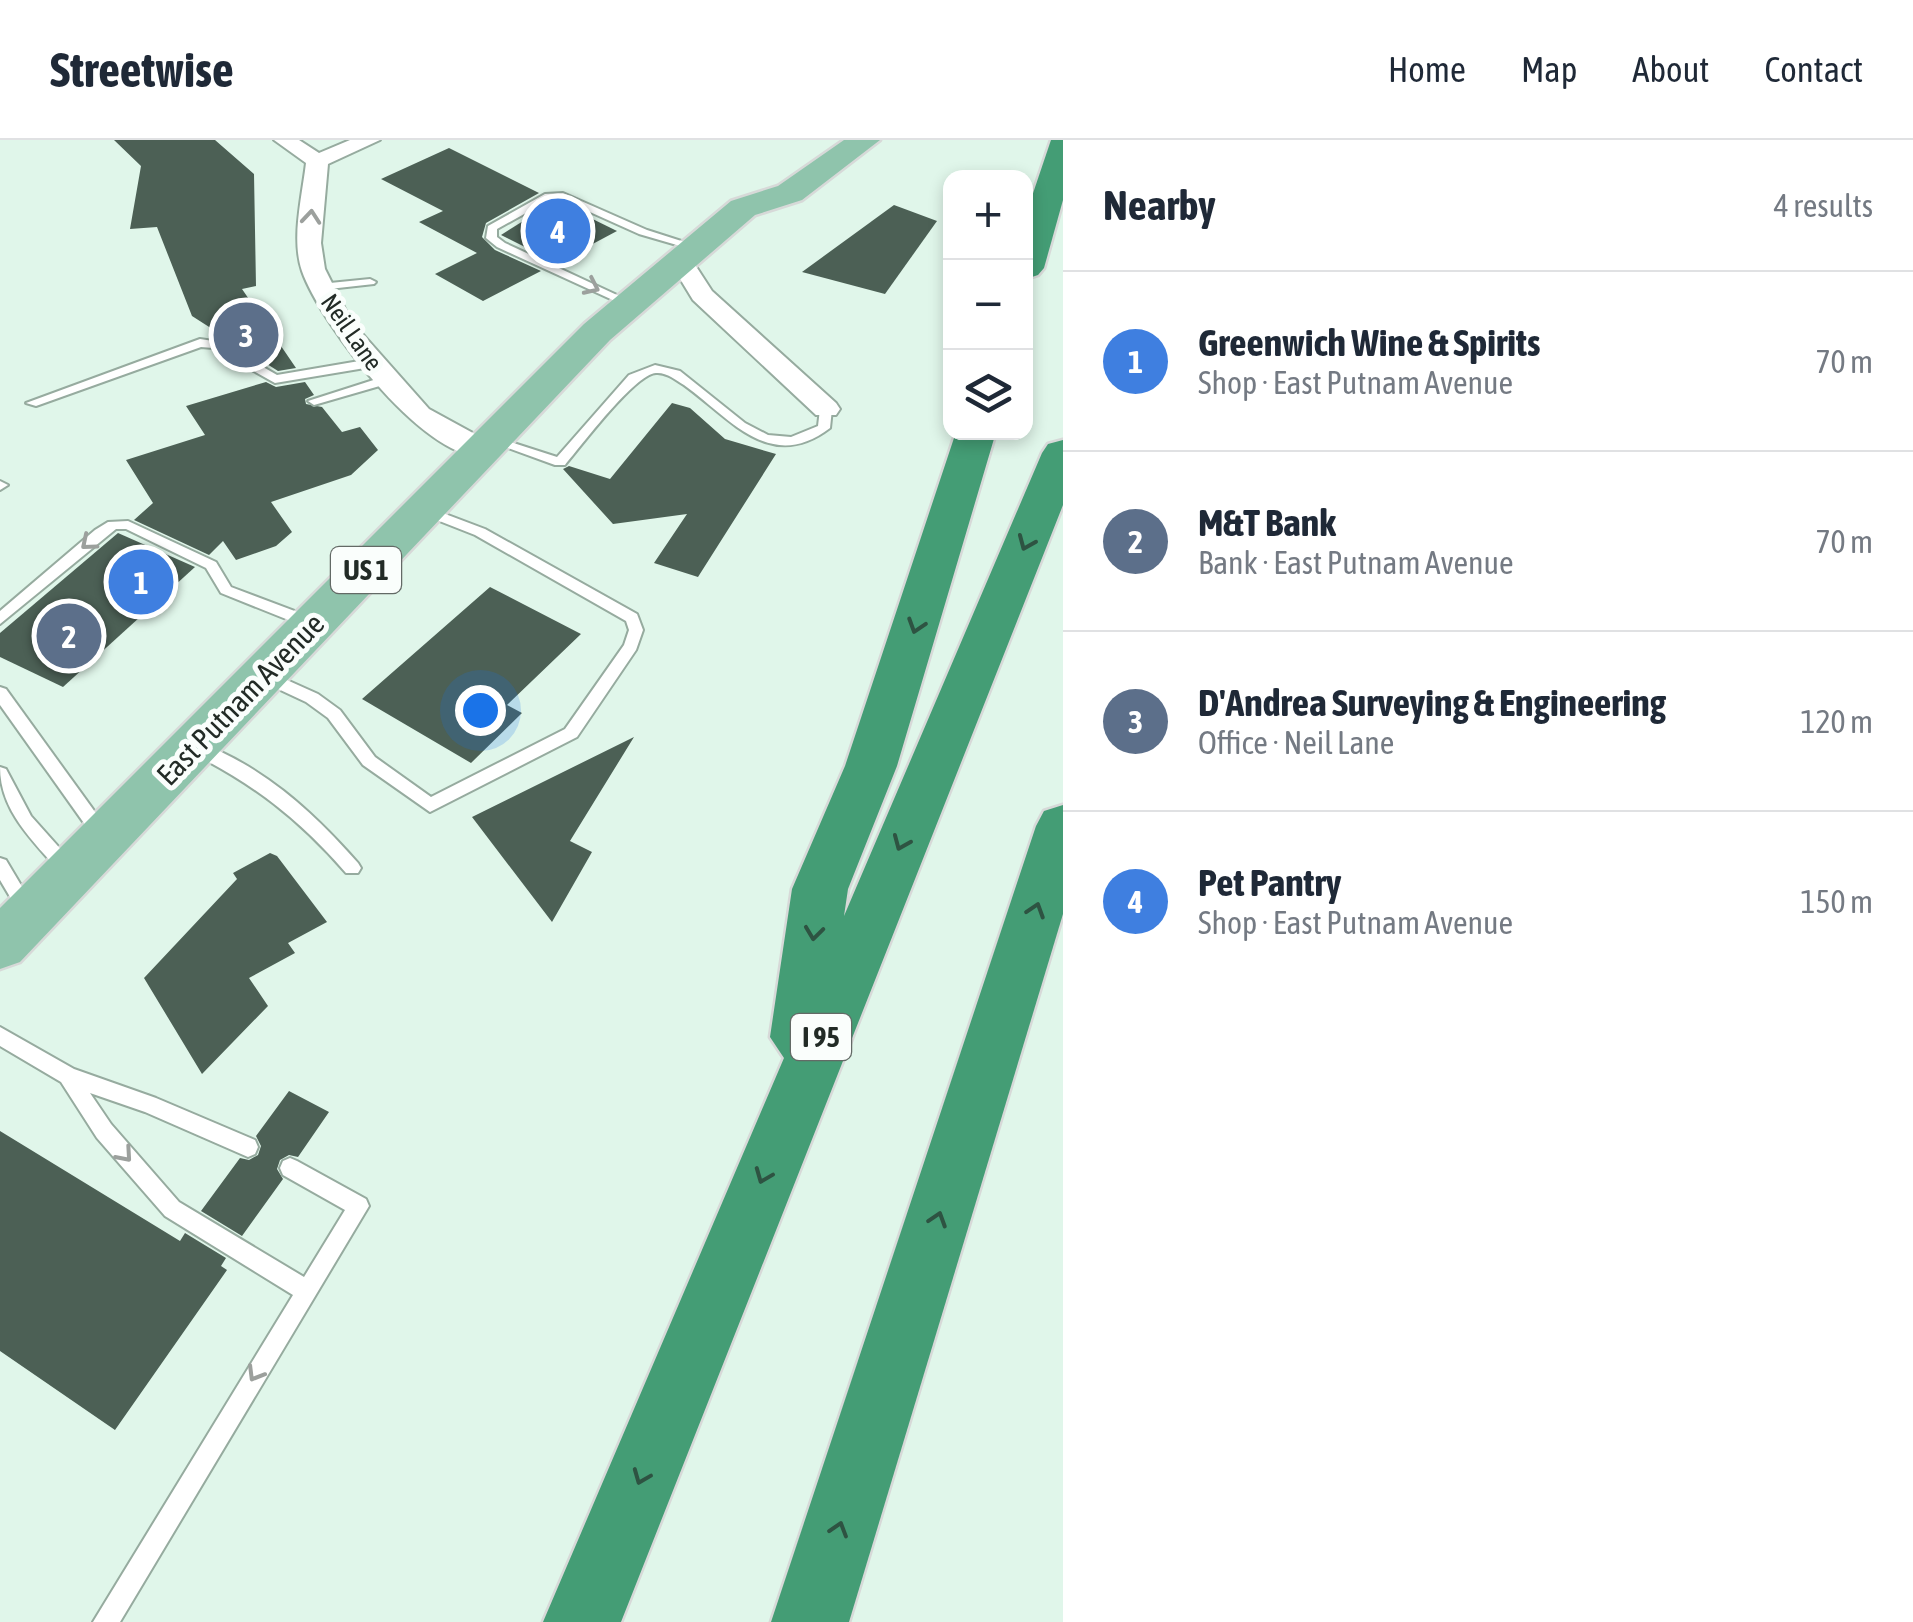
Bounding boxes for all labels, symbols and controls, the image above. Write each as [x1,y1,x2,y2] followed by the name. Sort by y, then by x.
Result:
[50,42,234,97] text: Streetwise
[1388,49,1466,89] text: Home
[1521,49,1577,89] text: Map
[1632,49,1709,89] text: About
[1764,49,1863,89] text: Contact
[943,170,1033,440] map controls
[943,170,1033,260] button: +
[1103,181,1216,229] text: Nearby
[1774,187,1873,224] text: 4 results
[526,194,590,268] pin: 4
[299,208,321,224] one-way arrow
[943,260,1033,350] button: −
[581,275,599,294] one-way arrow
[316,288,388,376] street label: Neil Lane
[214,298,278,372] pin: 3
[1198,321,1540,364] text: Greenwich Wine & Spirits
[1128,343,1143,380] text: 1
[1815,343,1873,380] text: 70 m
[943,350,1033,440] button: layers
[1198,364,1513,401] text: Shop · East Putnam Avenue
[1198,501,1336,544] text: M&T Bank
[1128,523,1143,560] text: 2
[1815,523,1873,560] text: 70 m
[82,531,100,549] one-way arrow
[1017,533,1037,551] one-way arrow
[108,544,174,620] pin: 1
[1198,544,1513,581] text: Bank · East Putnam Avenue
[331,547,401,593] road number: US 1
[36,598,102,674] pin: 2
[150,606,330,792] street label: East Putnam Avenue
[907,617,927,634] one-way arrow
[1198,681,1666,724] text: D'Andrea Surveying & Engineering
[455,685,506,736] your location
[1128,703,1143,740] text: 3
[1800,703,1873,740] text: 120 m
[1198,724,1394,761] text: Office · Neil Lane
[893,833,913,851] one-way arrow
[1198,861,1341,904] text: Pet Pantry
[1128,883,1143,920] text: 4
[1800,883,1873,920] text: 150 m
[1025,902,1045,919] one-way arrow
[1198,904,1513,941] text: Shop · East Putnam Avenue
[804,926,825,942] one-way arrow
[791,1014,851,1060] road number: I 95
[113,1143,131,1162] one-way arrow
[755,1166,775,1184] one-way arrow
[926,1212,946,1229] one-way arrow
[248,1363,267,1381] one-way arrow
[632,1467,652,1485] one-way arrow
[827,1521,848,1538] one-way arrow

